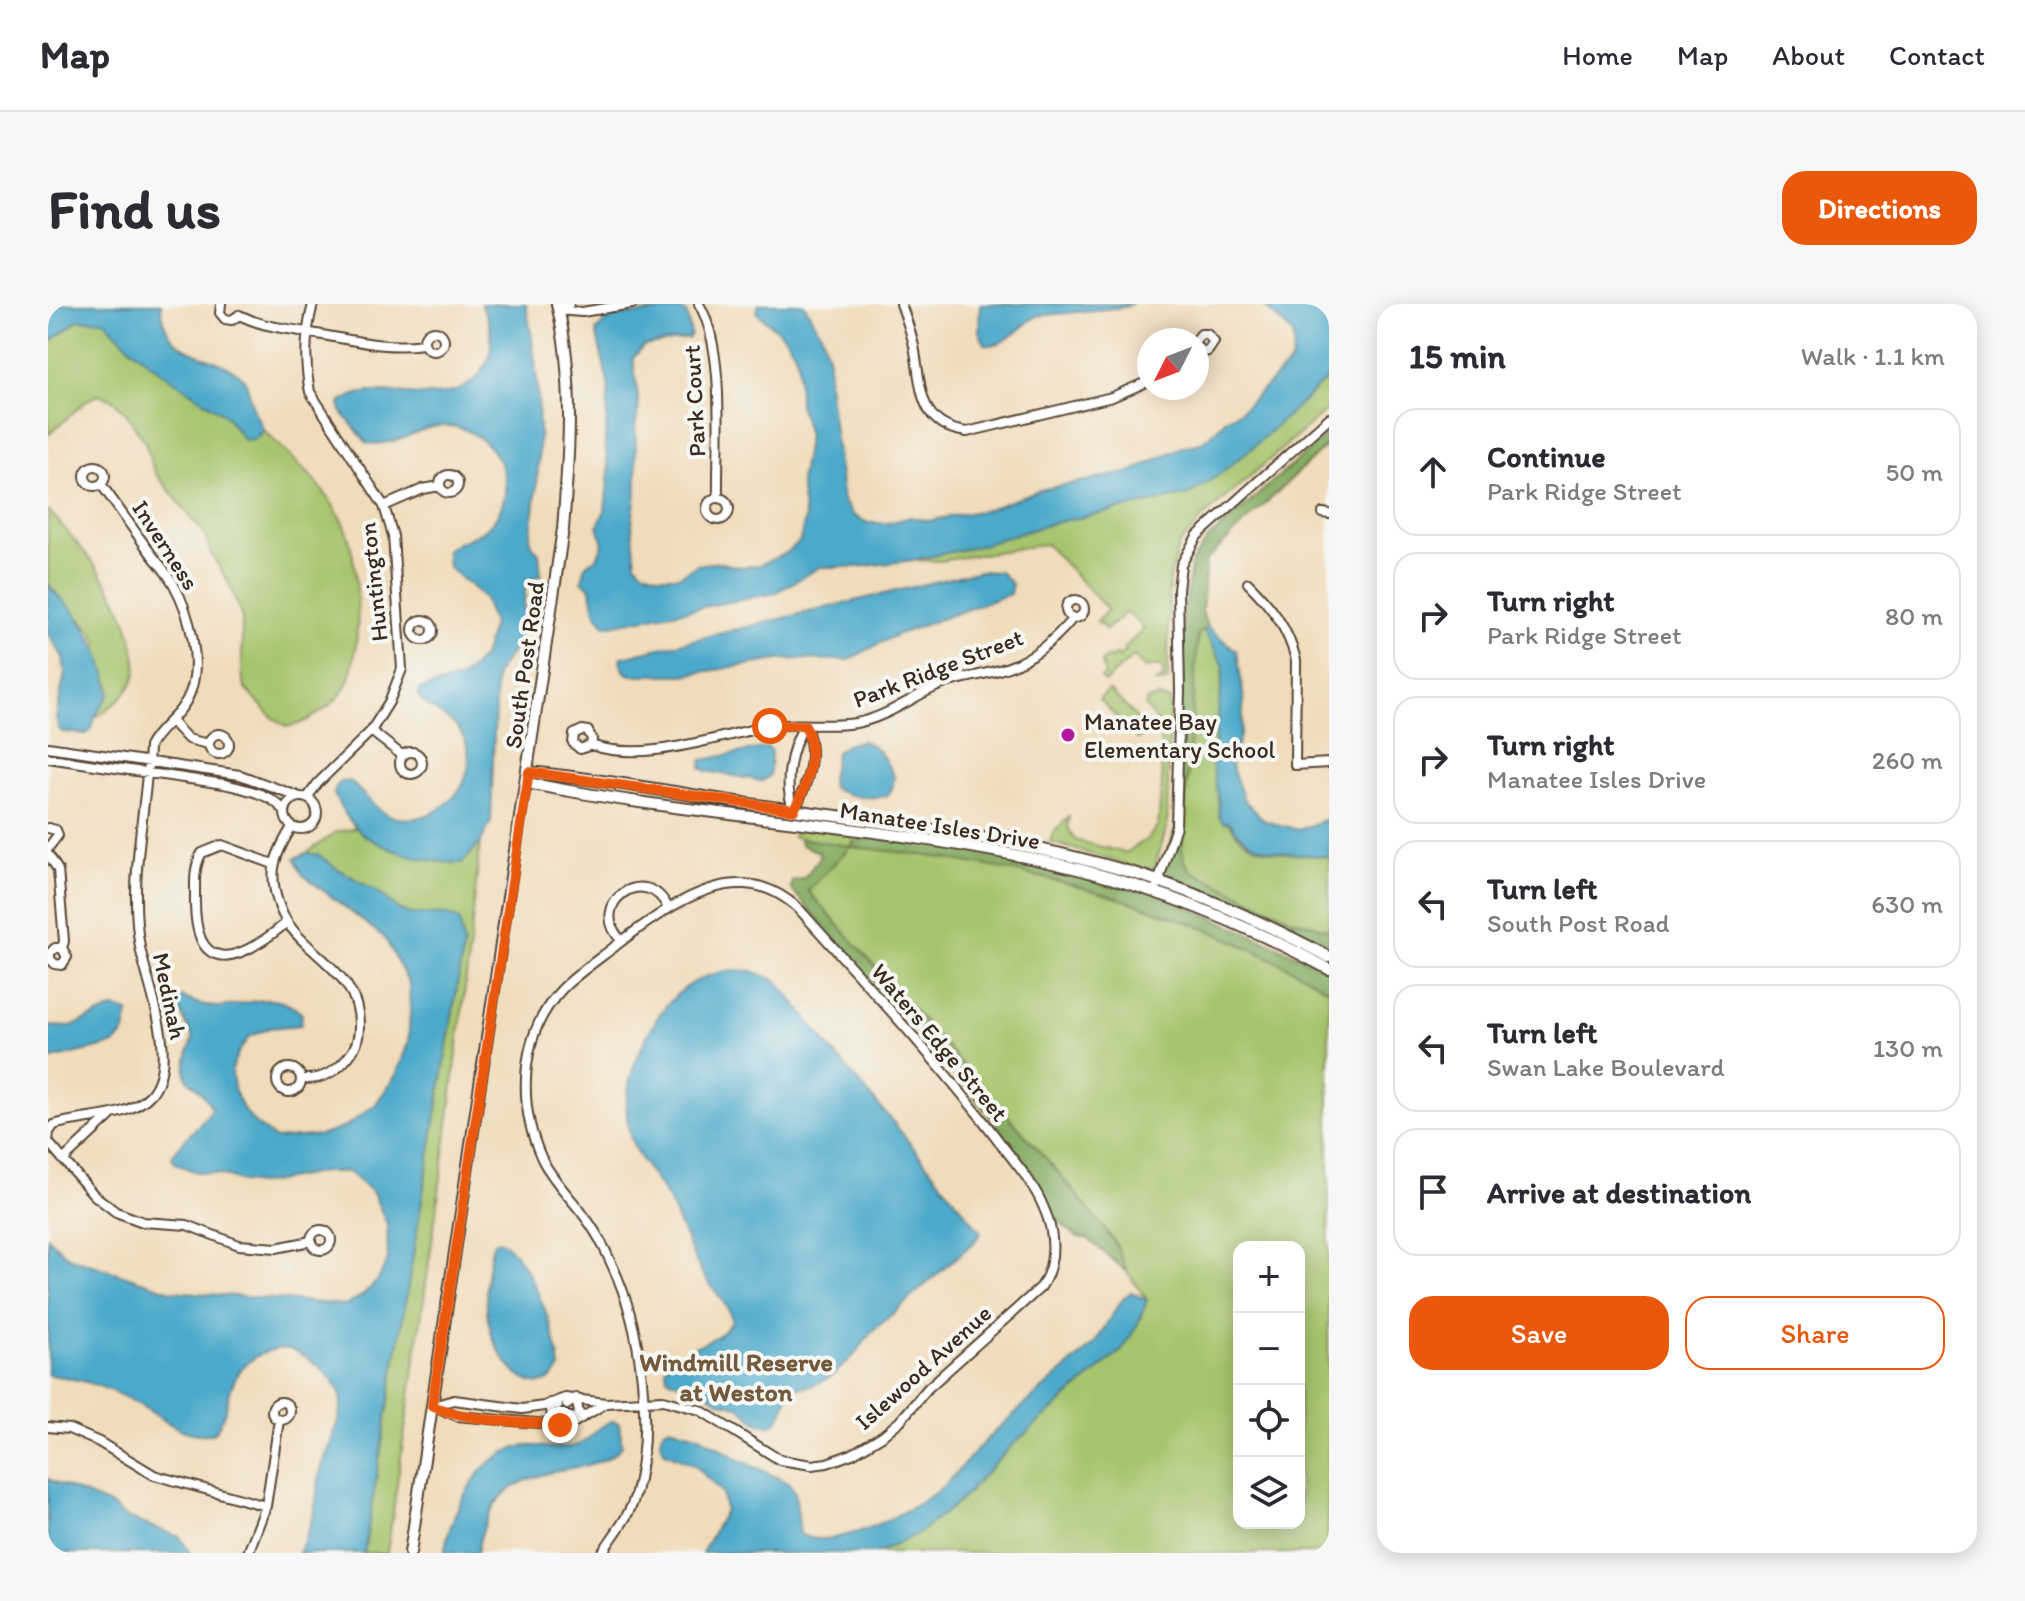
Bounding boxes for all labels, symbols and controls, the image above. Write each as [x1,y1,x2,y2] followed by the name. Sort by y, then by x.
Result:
[40,32,110,78] text: Map
[1562,38,1633,72] text: Home
[1677,38,1728,72] text: Map
[1772,38,1845,72] text: About
[1889,38,1985,72] text: Contact
[1782,171,1977,245] button: Directions
[48,175,221,242] text: Find us
[1137,328,1209,400] north arrow
[1409,336,1506,377] text: 15 min
[1801,340,1945,372] text: Walk · 1.1 km
[677,344,711,458] street label: Park Court
[1487,438,1606,475] text: Continue
[1411,450,1455,494] icon: ahead
[1886,456,1943,488] text: 50 m
[1487,475,1682,507] text: Park Ridge Street
[126,495,206,595] street label: Inverness
[352,521,394,643] street label: Huntington
[498,579,550,750] street label: South Post Road
[1487,582,1615,619] text: Turn right
[1411,594,1455,638] icon: right
[1885,600,1943,632] text: 80 m
[1487,619,1682,651] text: Park Ridge Street
[849,622,1027,714] street label: Park Ridge Street
[1084,707,1276,764] place label: Manatee Bay Elementary School
[752,708,788,744] route start
[1059,726,1077,744] marker: Manatee Bay Elementary School
[1487,726,1615,763] text: Turn right
[1411,738,1455,782] icon: right
[1872,744,1943,776] text: 260 m
[1487,763,1706,795] text: Manatee Isles Drive
[838,795,1042,855] street label: Manatee Isles Drive
[1487,870,1598,907] text: Turn left
[1411,882,1455,926] icon: left
[1871,888,1943,920] text: 630 m
[1487,907,1669,939] text: South Post Road
[147,950,193,1042] street label: Medinah
[866,957,1015,1127] street label: Waters Edge Street
[1487,1014,1598,1051] text: Turn left
[1411,1026,1455,1070] icon: left
[1873,1032,1943,1064] text: 130 m
[1487,1051,1725,1083] text: Swan Lake Boulevard
[1411,1170,1455,1214] icon: arrive
[1487,1174,1751,1211] text: Arrive at destination
[1233,1241,1305,1529] map controls
[1233,1241,1305,1313] button: +
[1409,1296,1669,1370] button: Save
[1685,1296,1945,1370] button: Share
[849,1298,997,1436] street label: Islewood Avenue
[1233,1313,1305,1385] button: −
[639,1346,833,1408] district label: Windmill Reserve at Weston
[1233,1385,1305,1457] button: locate
[542,1407,578,1443] route end
[1233,1457,1305,1529] button: layers

